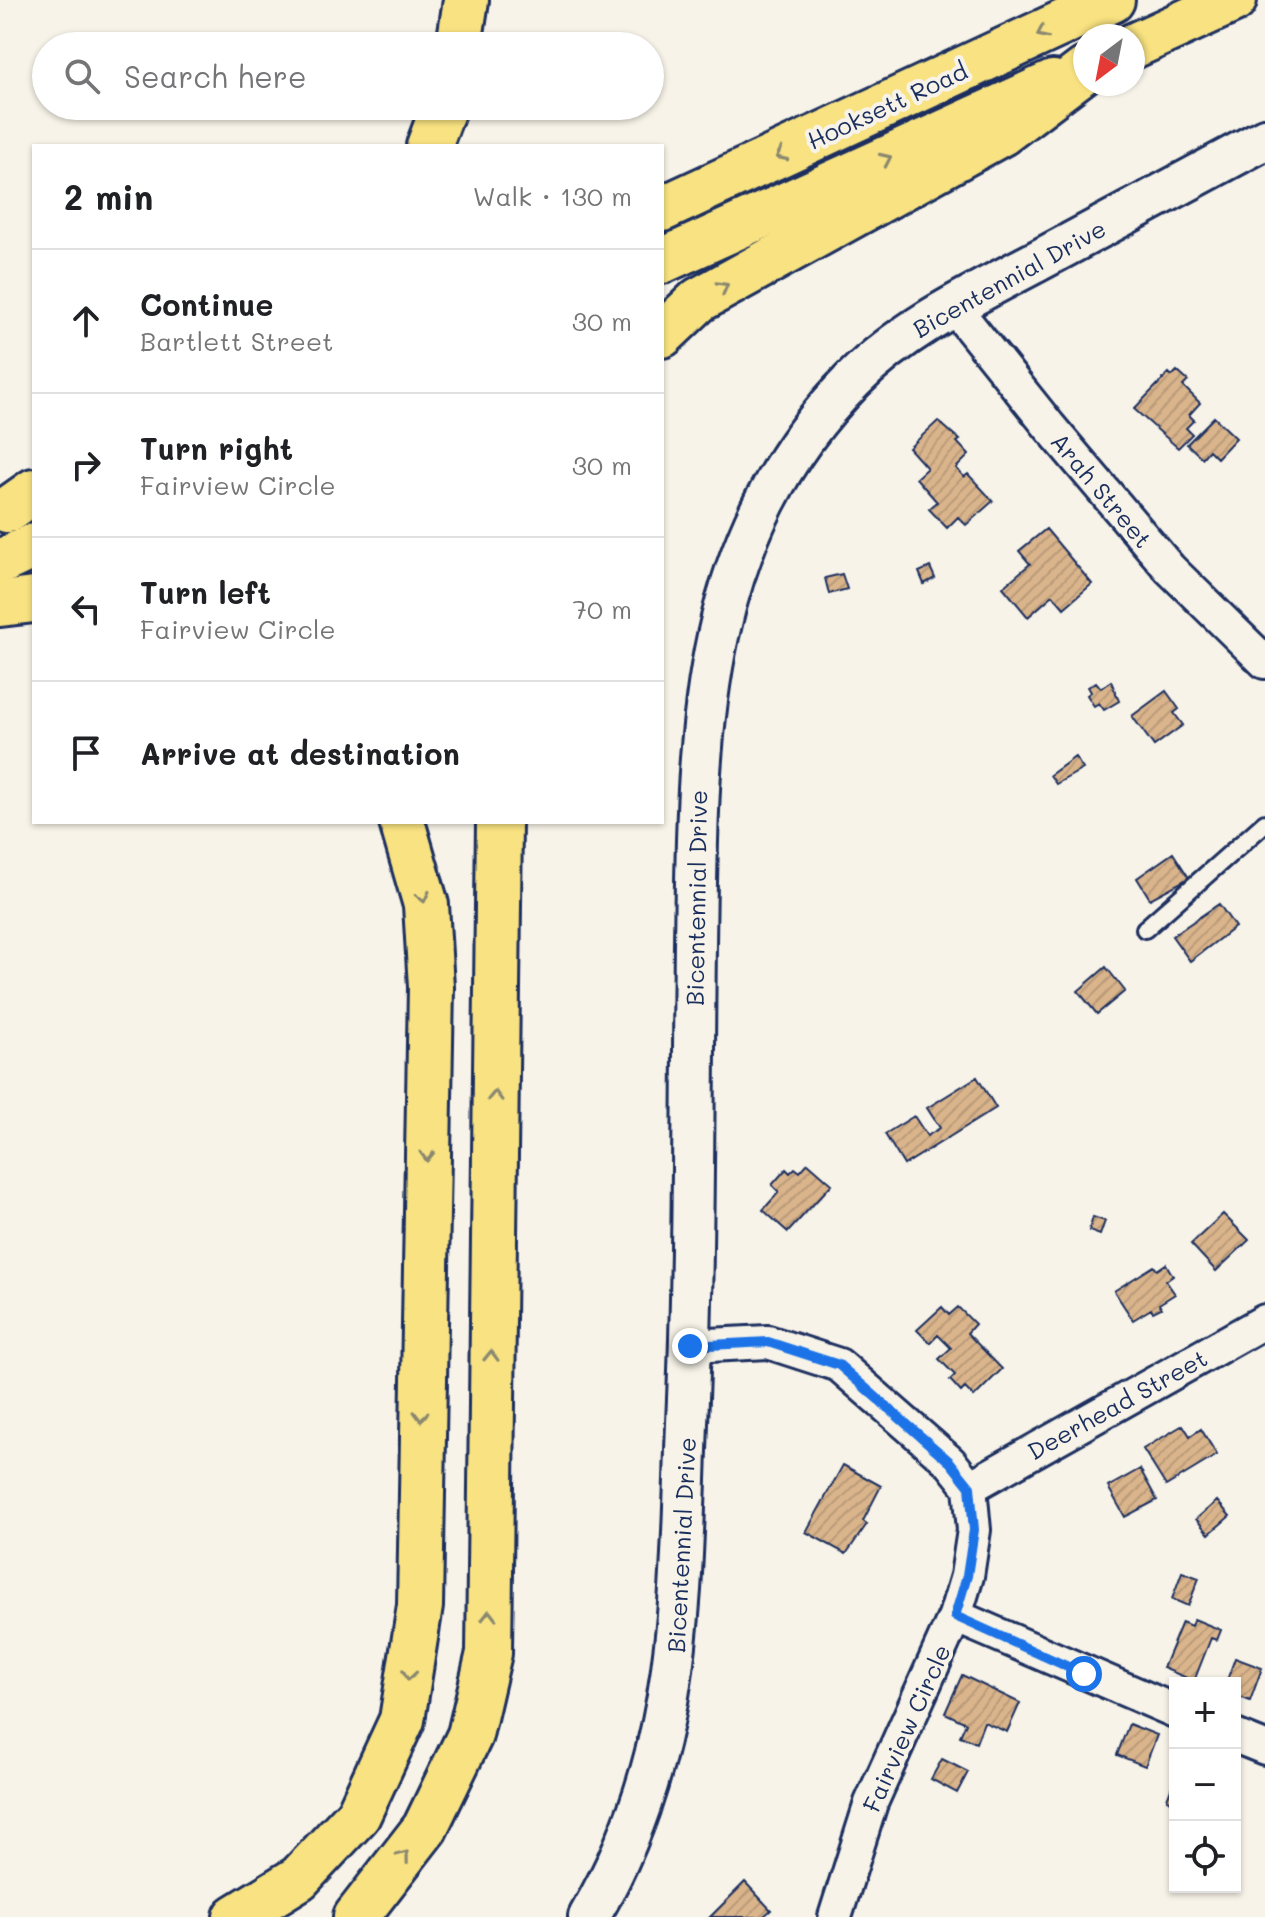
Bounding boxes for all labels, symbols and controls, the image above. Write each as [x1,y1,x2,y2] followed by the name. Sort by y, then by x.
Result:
[1035,23,1050,39] one-way arrow
[1073,24,1145,96] north arrow
[32,32,664,120] search box
[60,54,104,98] icon: search
[802,54,972,156] street label: Hooksett Road
[124,56,307,96] text: Search here
[774,145,789,161] one-way arrow
[878,153,892,169] one-way arrow
[64,174,153,219] text: 2 min
[473,179,632,213] text: Walk · 130 m
[907,212,1111,344] street label: Bicentennial Drive
[714,281,729,297] one-way arrow
[140,284,273,324] text: Continue
[64,299,108,343] icon: ahead
[572,304,632,338] text: 30 m
[140,324,333,358] text: Bartlett Street
[1045,426,1159,554] street label: Arah Street
[140,428,293,468] text: Turn right
[64,443,108,487] icon: right
[572,448,632,482] text: 30 m
[140,468,336,502] text: Fairview Circle
[140,572,271,612] text: Turn left
[64,587,108,631] icon: left
[572,592,632,626] text: 70 m
[140,612,336,646] text: Fairview Circle
[64,731,108,775] icon: arrive
[140,733,460,773] text: Arrive at destination
[679,790,713,1006] street label: Bicentennial Drive
[414,889,431,903] one-way arrow
[486,1089,503,1102] one-way arrow
[418,1150,436,1163] one-way arrow
[672,1328,708,1364] route end
[1022,1342,1212,1466] street label: Deerhead Street
[482,1349,499,1362] one-way arrow
[412,1410,430,1423] one-way arrow
[660,1436,702,1654] street label: Bicentennial Drive
[480,1609,498,1622] one-way arrow
[855,1639,957,1817] street label: Fairview Circle
[1066,1656,1102,1692] route start
[401,1668,418,1682] one-way arrow
[1169,1677,1241,1893] map controls
[1169,1677,1241,1749] button: +
[1169,1749,1241,1821] button: −
[1169,1821,1241,1893] button: locate
[394,1850,409,1865] one-way arrow

